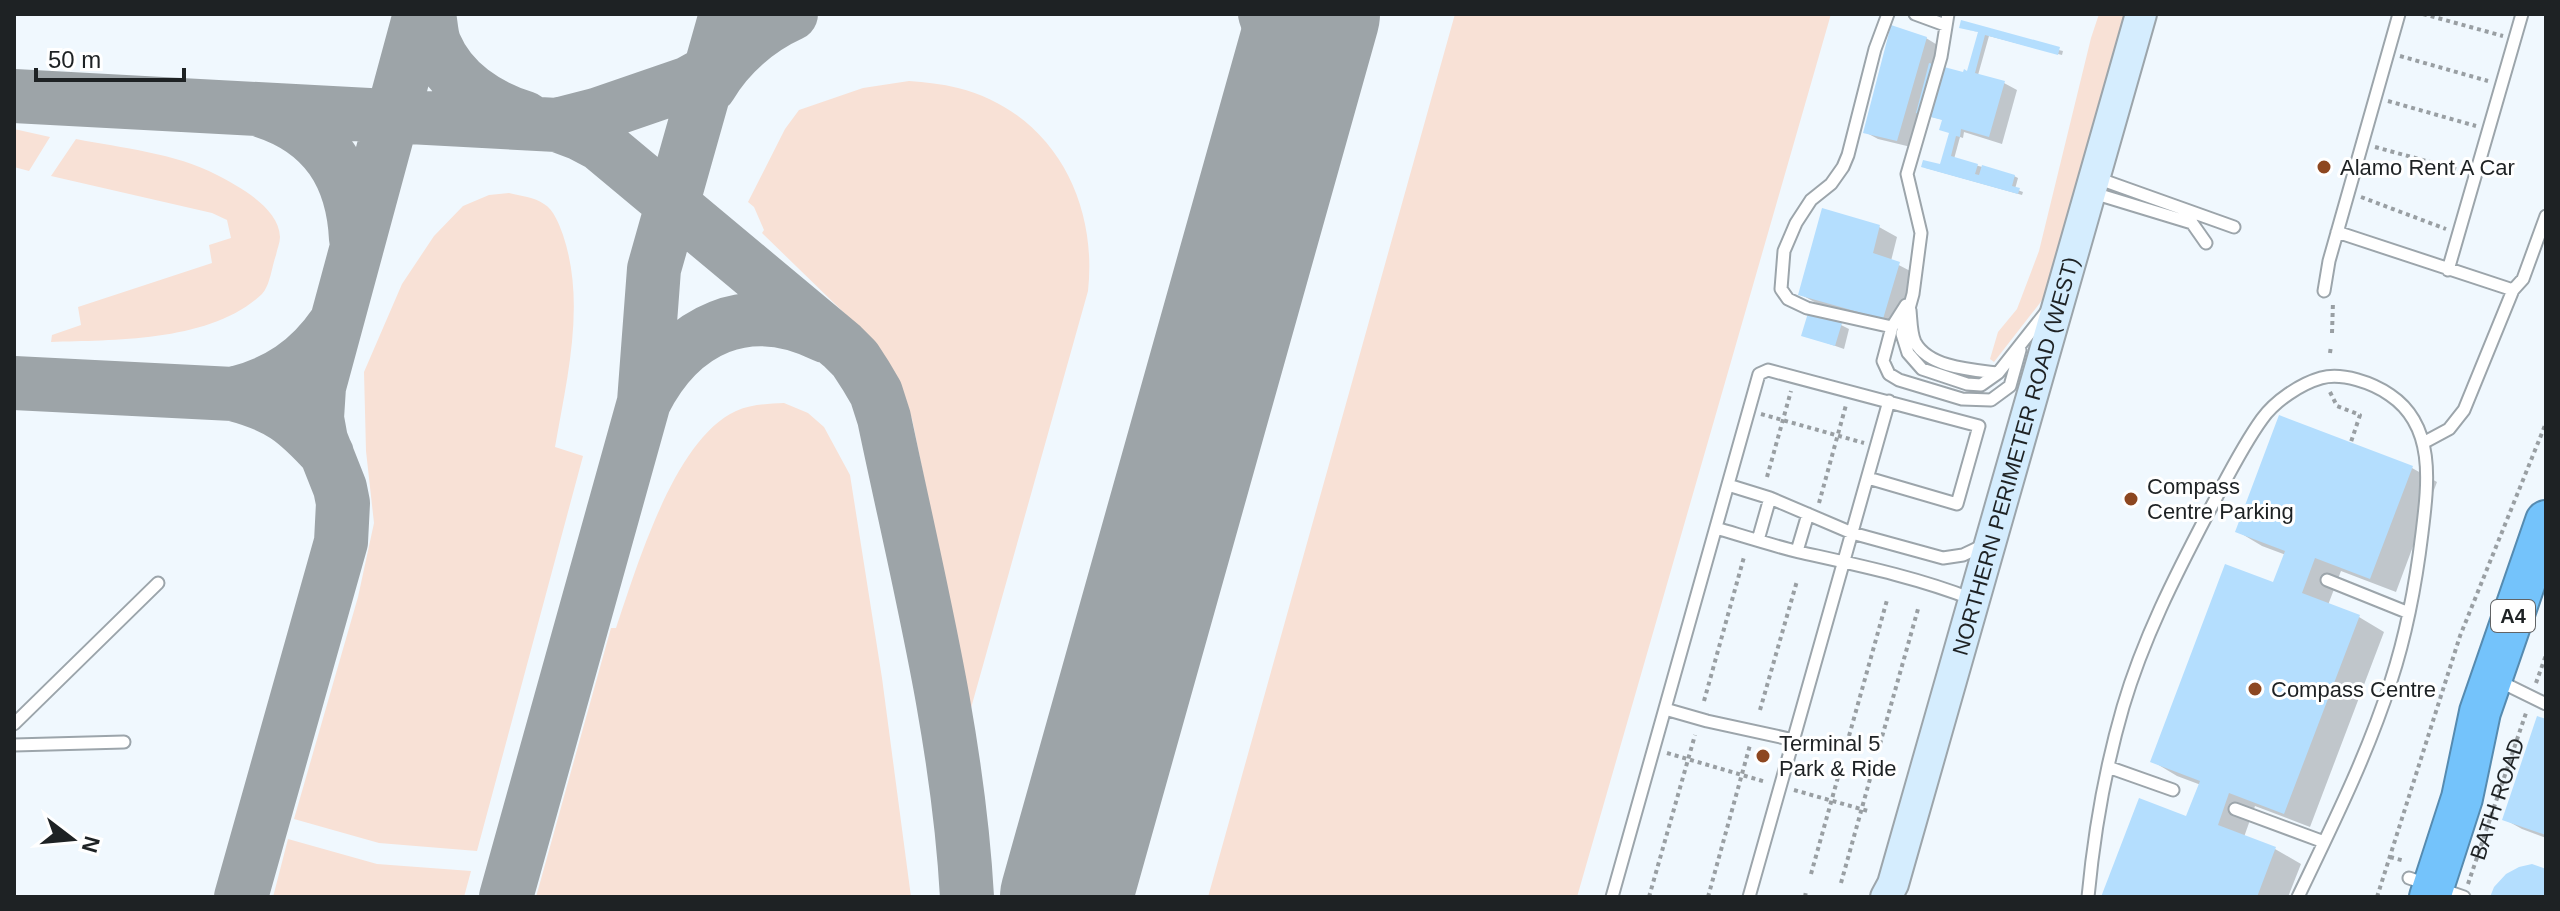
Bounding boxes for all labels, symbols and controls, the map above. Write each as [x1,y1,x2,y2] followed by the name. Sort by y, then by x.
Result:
[36,32,184,82] scale bar
[48,46,101,73] text: 50 m
[2340,155,2515,180] place label: Alamo Rent A Car
[2315,158,2333,176] marker: Alamo Rent A Car
[1948,254,2084,658] street label: NORTHERN PERIMETER ROAD (WEST)
[2147,474,2294,524] place label: Compass Centre Parking
[2122,490,2140,508] marker: Compass Centre Parking
[2491,600,2535,632] road number: A4
[2271,677,2436,702] place label: Compass Centre
[2246,680,2264,698] marker: Compass Centre
[1779,731,1896,781] place label: Terminal 5 Park & Ride
[2465,735,2530,863] street label: BATH ROAD
[1754,747,1772,765] marker: Terminal 5 Park & Ride
[32,799,112,879] north arrow
[77,833,105,855] text: N

